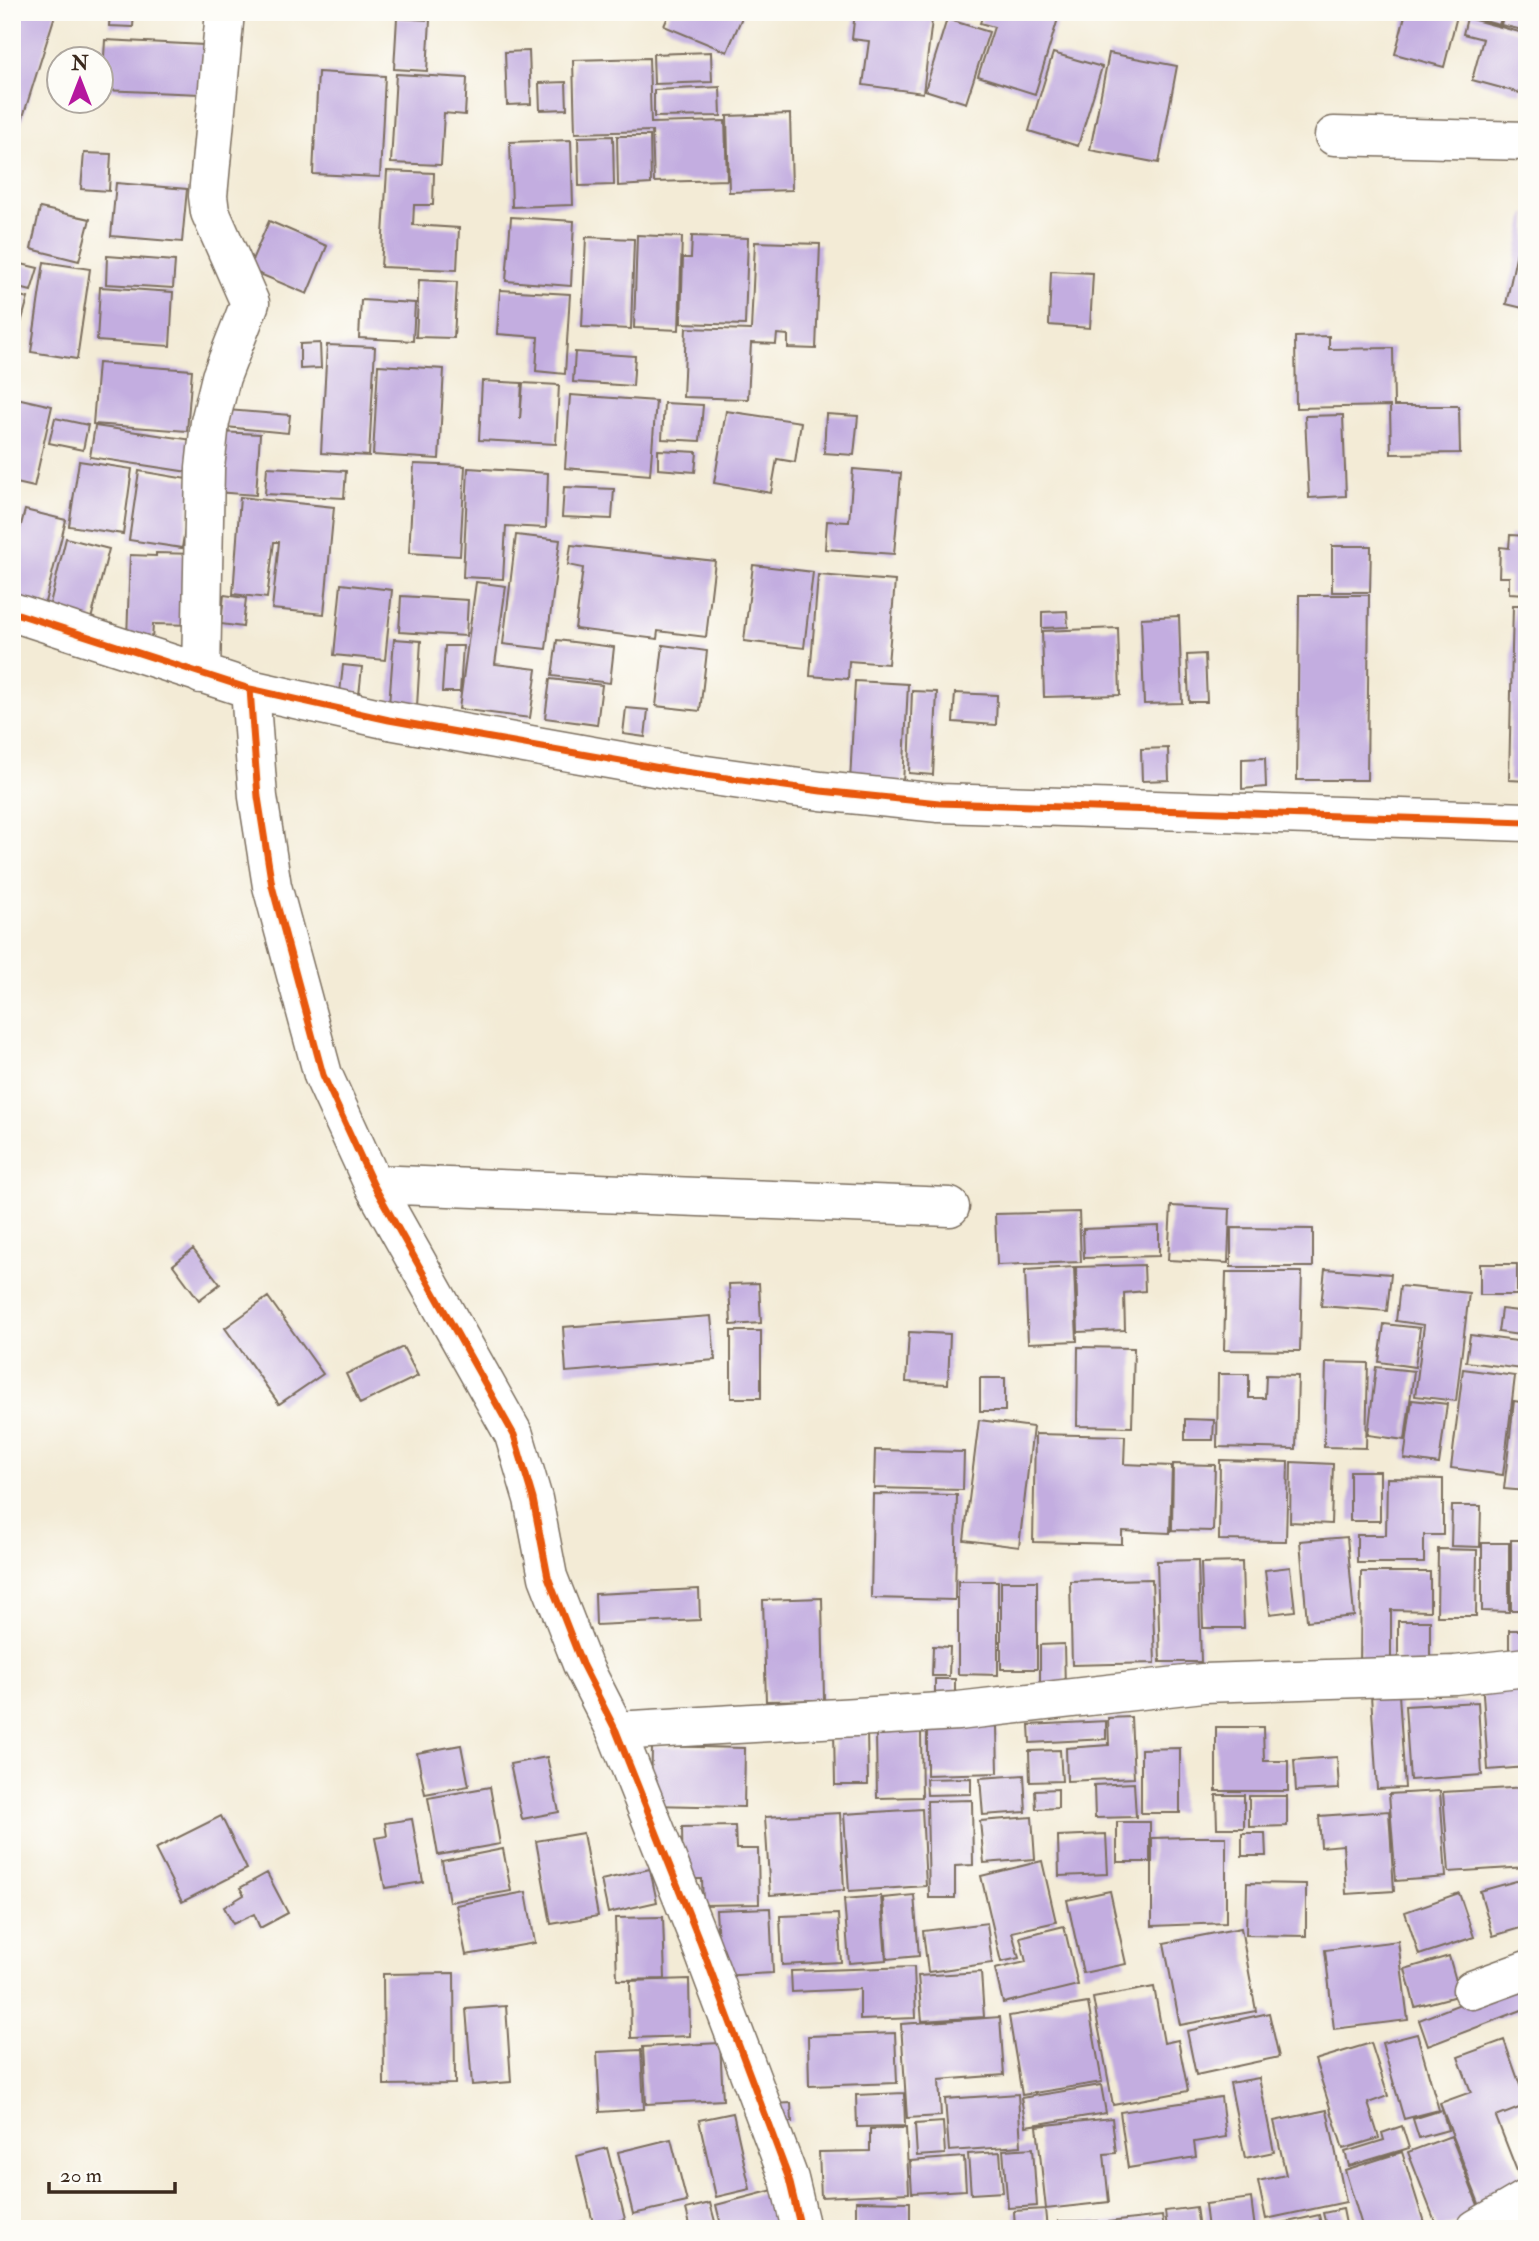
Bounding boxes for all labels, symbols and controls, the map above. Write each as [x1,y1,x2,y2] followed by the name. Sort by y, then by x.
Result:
[46,46,116,116] north arrow
[70,52,89,76] text: N
[49,2150,175,2194] scale bar
[60,2162,102,2189] text: 20 m

